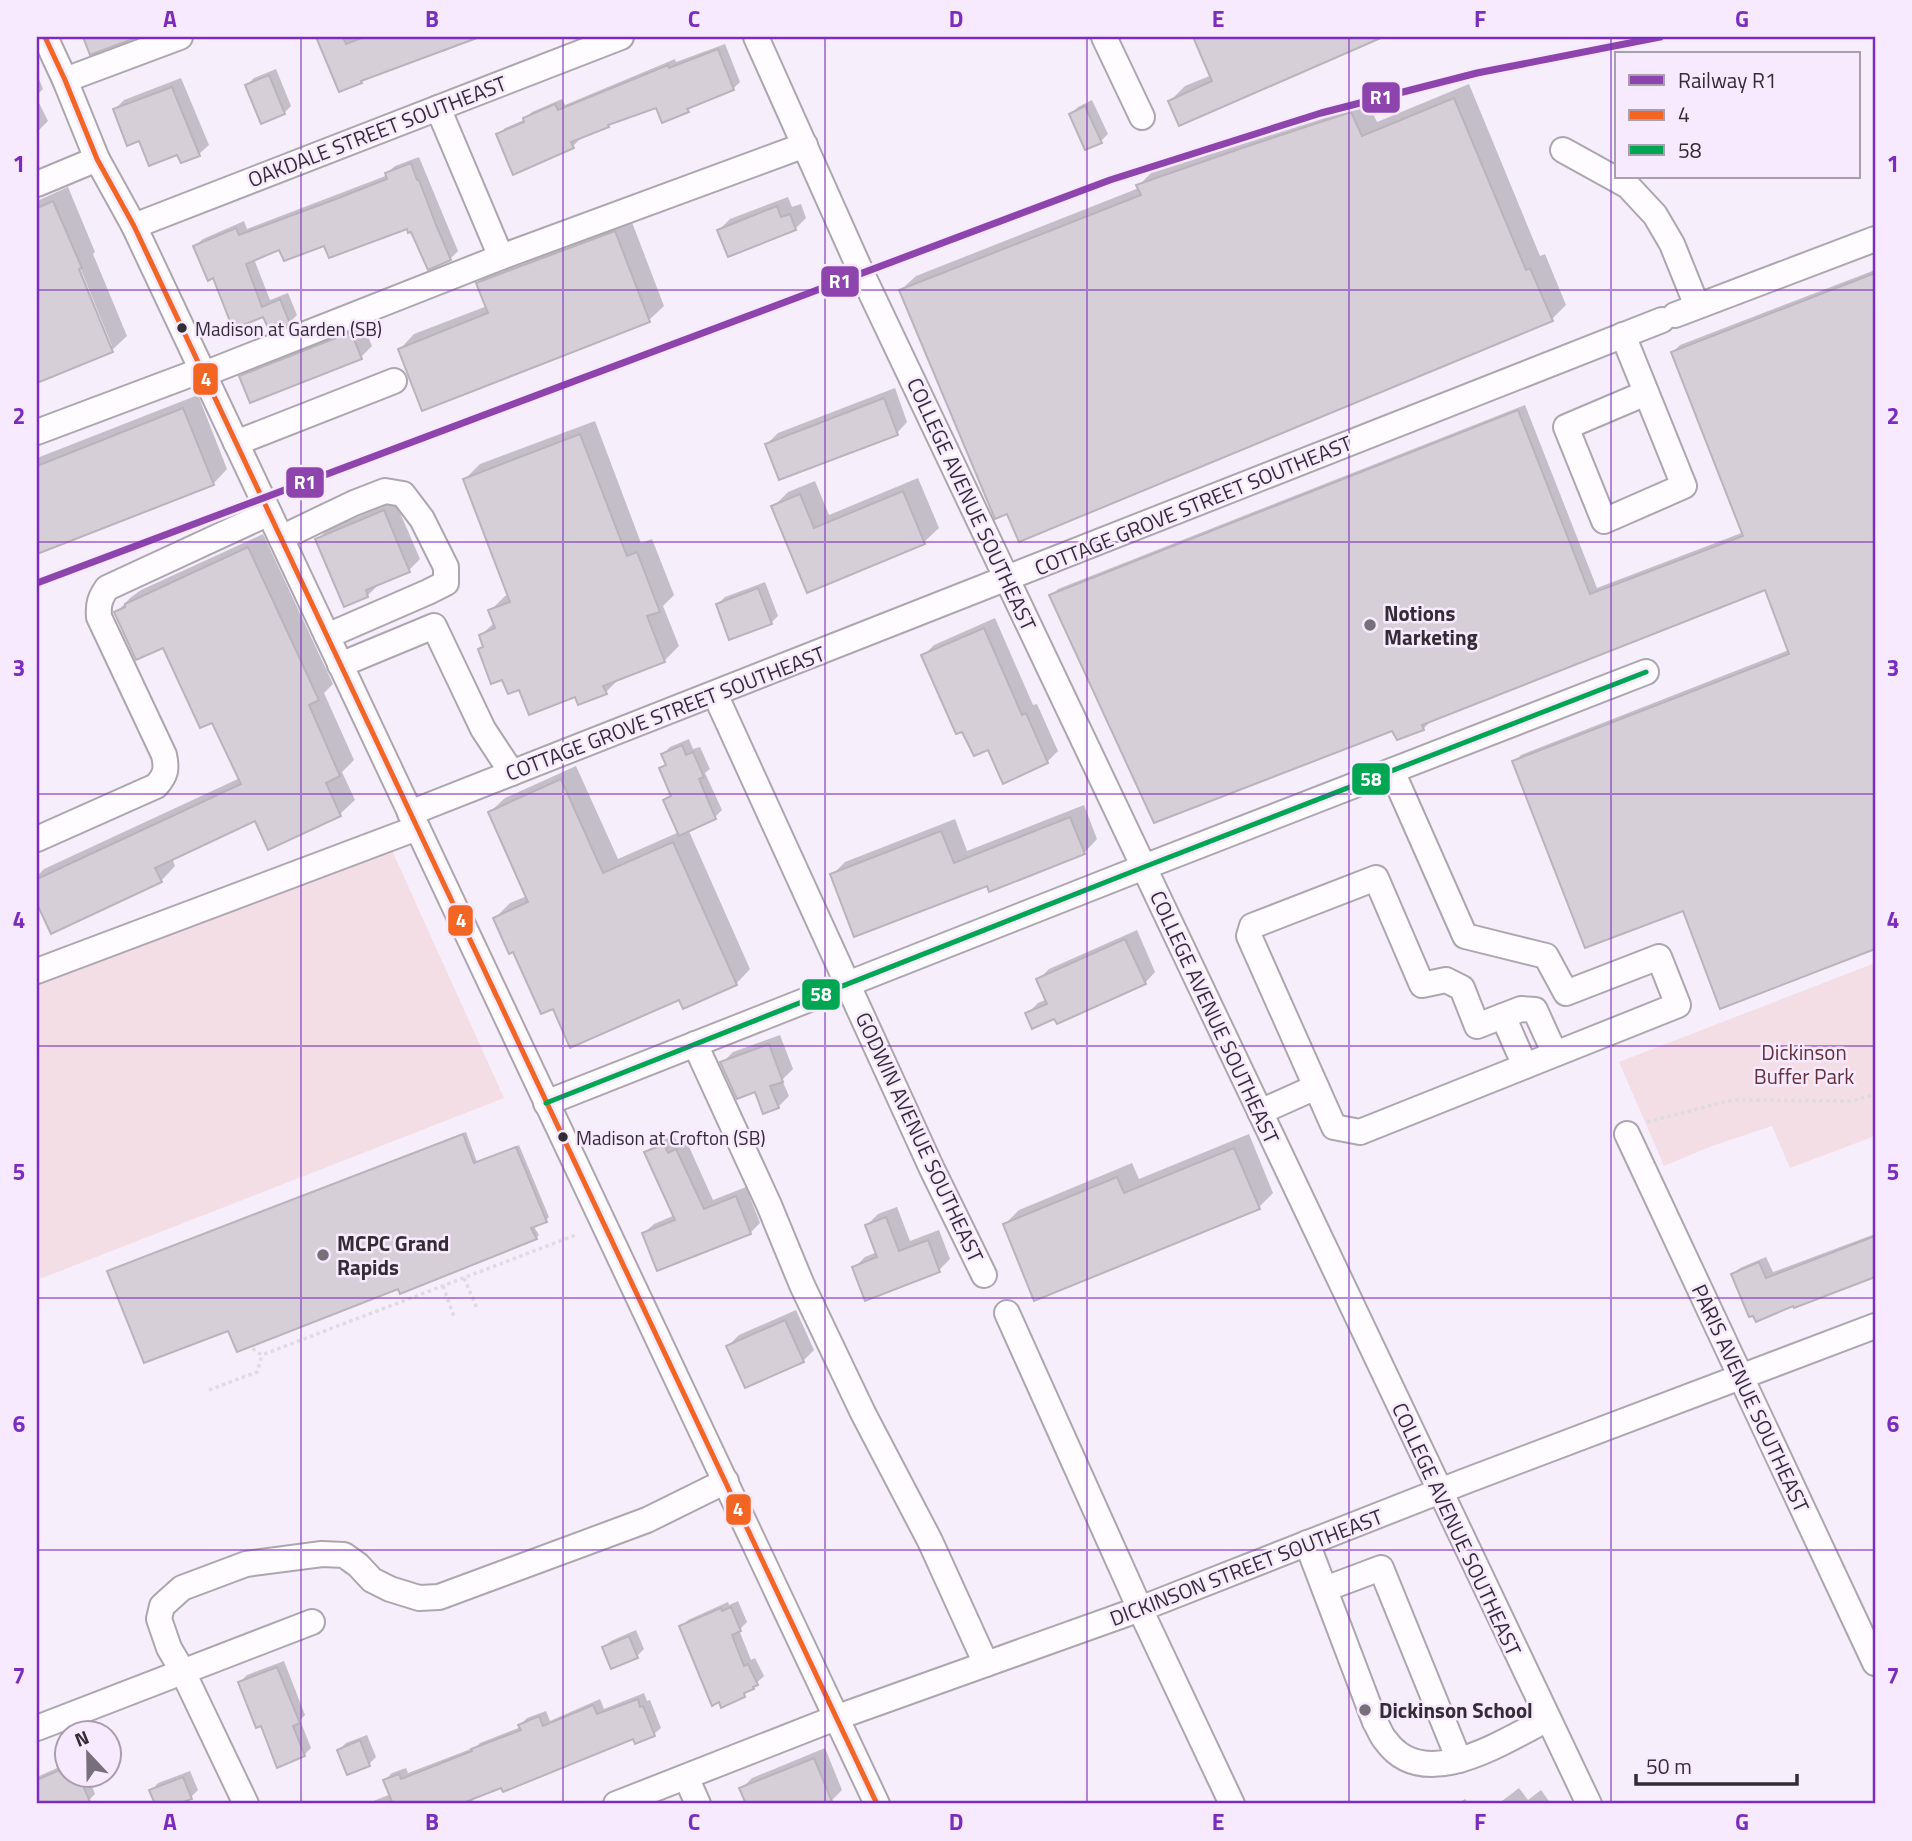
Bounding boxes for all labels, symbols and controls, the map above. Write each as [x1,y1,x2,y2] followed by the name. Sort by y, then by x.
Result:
[163,1,177,36] text: A
[425,1,439,36] text: B
[688,1,700,36] text: C
[949,1,963,36] text: D
[1212,1,1224,36] text: E
[1474,1,1486,36] text: F
[1735,1,1749,36] text: G
[1615,52,1860,178] legend
[1678,64,1777,96] text: Railway R1
[243,67,511,195] street label: OAKDALE STREET SOUTHEAST
[1361,81,1401,114] line badge: R1
[1370,82,1392,111] text: R1
[1678,98,1690,130] text: 4
[1678,134,1702,166] text: 58
[13,146,25,181] text: 1
[1887,146,1899,181] text: 1
[820,265,860,298] line badge: R1
[829,266,851,295] text: R1
[195,314,382,343] place label: Madison at Garden (SB)
[175,321,189,335] marker: Madison at Garden (SB)
[192,362,219,396] line badge: 4
[201,364,211,393] text: 4
[899,372,1045,636] street label: COLLEGE AVENUE SOUTHEAST
[13,398,25,433] text: 2
[1887,398,1899,433] text: 2
[1029,427,1357,583] street label: COTTAGE GROVE STREET SOUTHEAST
[285,466,325,499] line badge: R1
[294,467,316,496] text: R1
[1384,597,1478,653] place label: Notions Marketing
[1362,617,1378,633] marker: Notions Marketing
[501,637,829,789] street label: COTTAGE GROVE STREET SOUTHEAST
[13,650,25,685] text: 3
[1887,650,1899,685] text: 3
[1351,762,1391,796] line badge: 58
[1360,764,1382,793] text: 58
[1142,885,1288,1149] street label: COLLEGE AVENUE SOUTHEAST
[13,902,25,937] text: 4
[1887,902,1899,937] text: 4
[447,904,474,937] line badge: 4
[456,905,466,934] text: 4
[801,978,841,1011] line badge: 58
[810,979,832,1008] text: 58
[848,1007,992,1267] street label: GODWIN AVENUE SOUTHEAST
[1754,1036,1854,1092] park label: Dickinson Buffer Park
[576,1123,765,1152] place label: Madison at Crofton (SB)
[556,1130,570,1144] marker: Madison at Crofton (SB)
[13,1154,25,1189] text: 5
[1887,1154,1899,1189] text: 5
[337,1227,449,1283] place label: MCPC Grand Rapids
[315,1247,331,1263] marker: MCPC Grand Rapids
[1684,1279,1818,1517] street label: PARIS AVENUE SOUTHEAST
[1384,1397,1530,1661] street label: COLLEGE AVENUE SOUTHEAST
[13,1406,26,1441] text: 6
[1887,1406,1900,1441] text: 6
[725,1493,752,1526] line badge: 4
[733,1494,743,1523] text: 4
[1105,1500,1387,1634] street label: DICKINSON STREET SOUTHEAST
[13,1658,25,1693] text: 7
[1887,1658,1899,1693] text: 7
[1379,1694,1533,1726] place label: Dickinson School
[1357,1702,1373,1718] marker: Dickinson School
[52,1718,122,1788] north arrow
[70,1722,93,1754] text: N
[1636,1743,1797,1787] scale bar
[1646,1750,1692,1782] text: 50 m
[163,1804,177,1839] text: A
[425,1804,439,1839] text: B
[688,1804,700,1839] text: C
[949,1804,963,1839] text: D
[1212,1804,1224,1839] text: E
[1474,1804,1486,1839] text: F
[1735,1804,1749,1839] text: G

